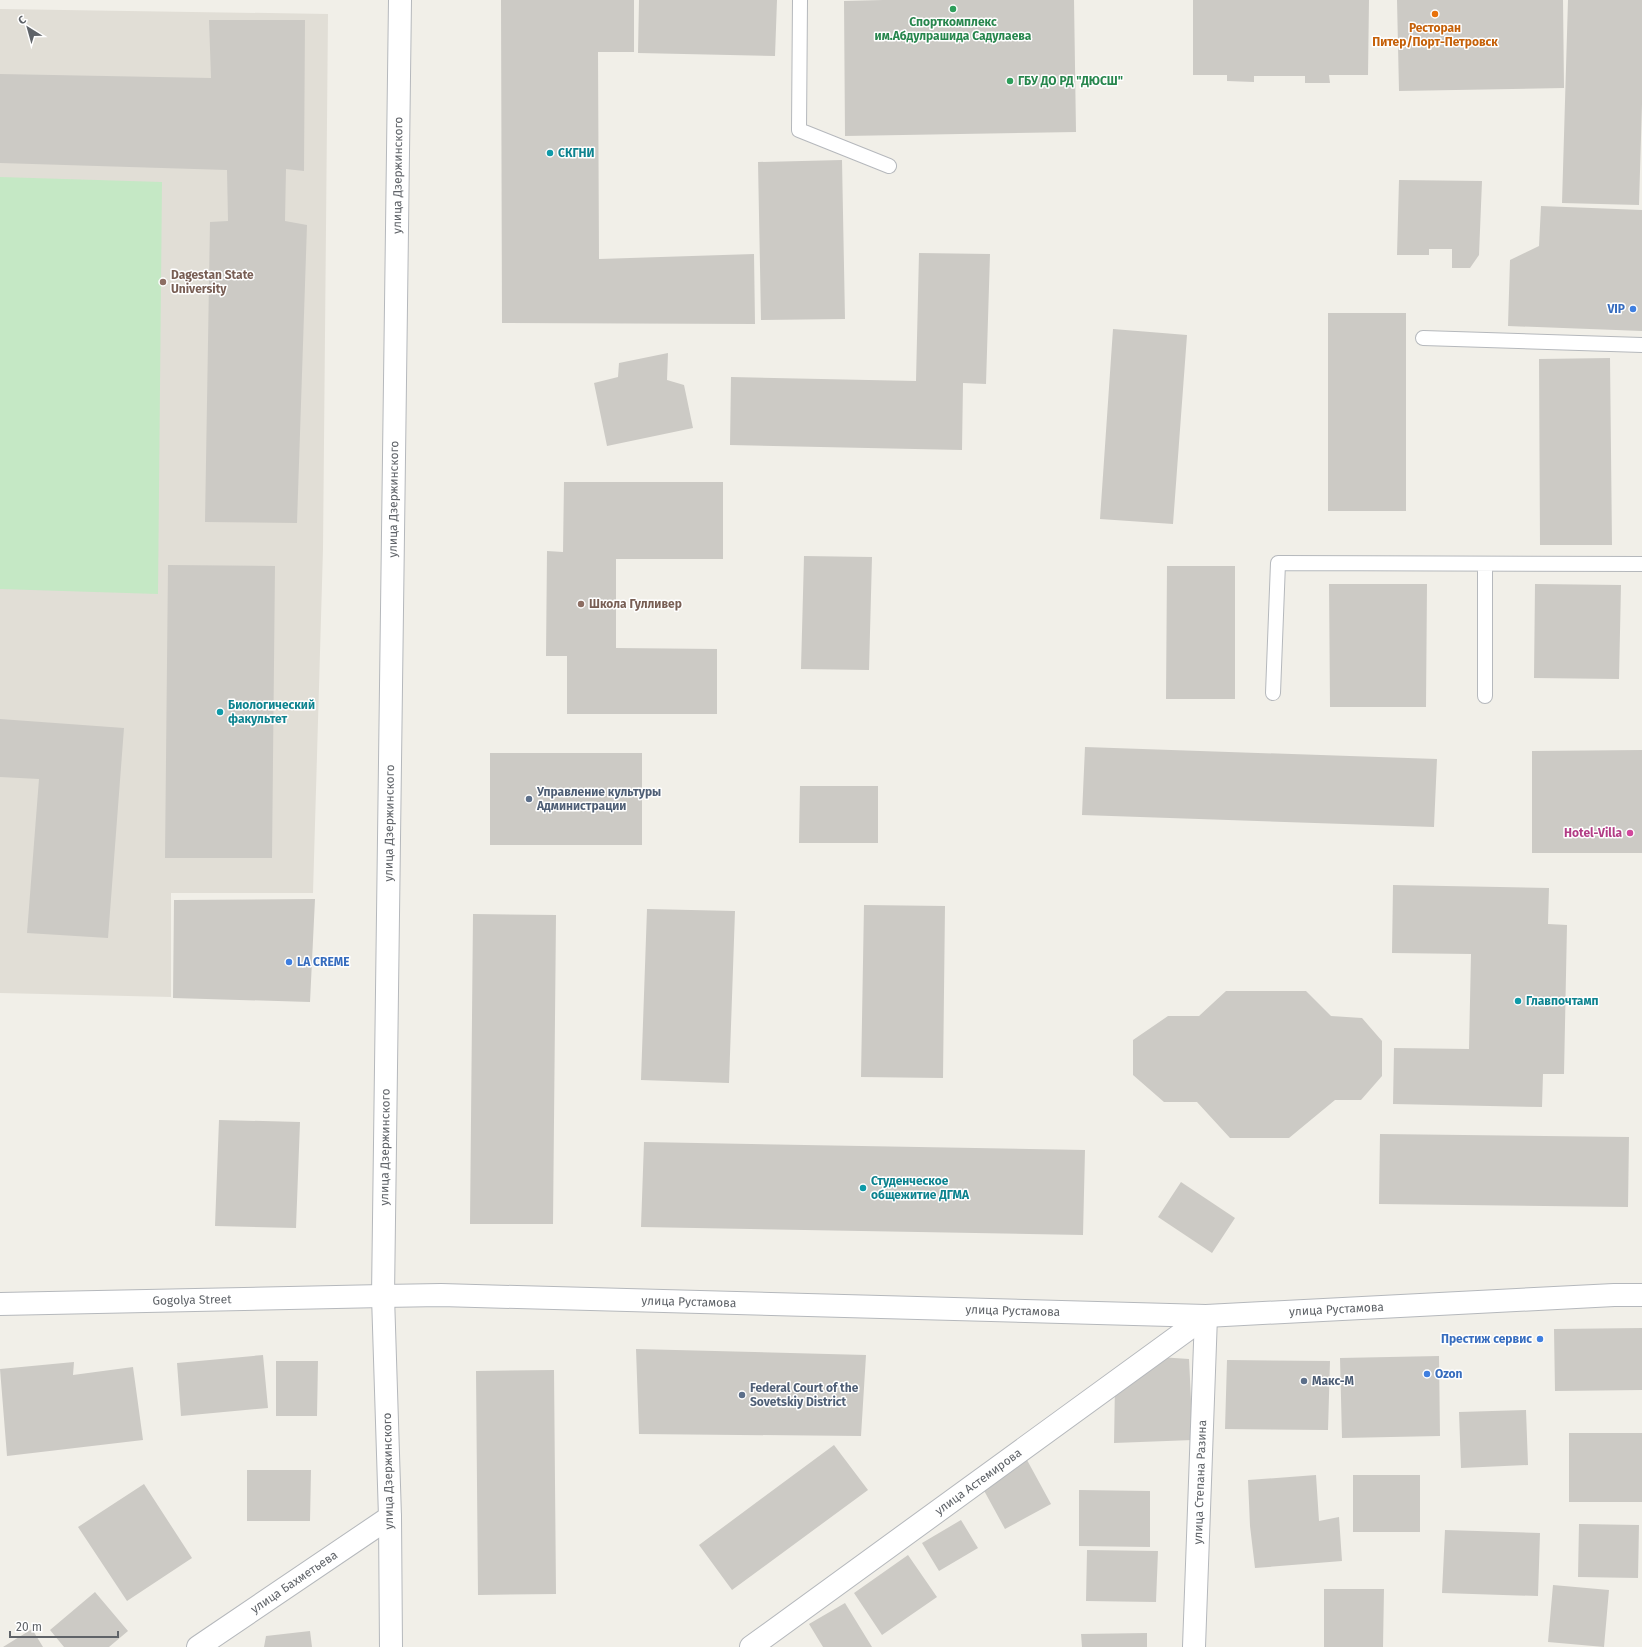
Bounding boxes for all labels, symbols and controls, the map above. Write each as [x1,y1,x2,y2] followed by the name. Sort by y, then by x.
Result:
[948,4,958,14] marker: Спорткомплекс им.Абдулрашида Садулаева
[8,8,48,48] north arrow
[1430,9,1440,19] marker: Ресторан Питер/Порт-Петровск
[16,13,29,28] text: С
[875,15,1032,43] place label: Спорткомплекс им.Абдулрашида Садулаева
[1372,21,1498,49] place label: Ресторан Питер/Порт-Петровск
[1018,74,1123,88] place label: ГБУ ДО РД "ДЮСШ"
[1005,76,1015,86] marker: ГБУ ДО РД "ДЮСШ"
[390,116,405,234] street label: улица Дзержинского
[558,146,594,160] place label: СКГНИ
[545,148,555,158] marker: СКГНИ
[171,268,254,296] place label: Dagestan State University
[158,277,168,287] marker: Dagestan State University
[1606,302,1625,316] place label: VIP
[1628,304,1638,314] marker: VIP
[386,440,401,558] street label: улица Дзержинского
[589,597,682,611] place label: Школа Гулливер
[576,599,586,609] marker: Школа Гулливер
[228,698,315,726] place label: Биологический факультет
[215,707,225,717] marker: Биологический факультет
[381,764,397,882] street label: улица Дзержинского
[536,785,661,813] place label: Управление культуры Администрации
[524,794,534,804] marker: Управление культуры Администрации
[1564,826,1622,840] place label: Hotel-Villa
[1625,828,1635,838] marker: Hotel-Villa
[297,955,349,969] place label: LA CREME
[284,957,294,967] marker: LA CREME
[1526,994,1598,1008] place label: Главпочтамп
[1513,996,1523,1006] marker: Главпочтамп
[377,1088,393,1206] street label: улица Дзержинского
[871,1174,970,1202] place label: Студенческое общежитие ДГМА
[858,1183,868,1193] marker: Студенческое общежитие ДГМА
[152,1292,232,1308] street label: Gogolya Street
[641,1294,737,1310] street label: улица Рустамова
[1289,1300,1384,1319] street label: улица Рустамова
[965,1302,1060,1319] street label: улица Рустамова
[1441,1332,1532,1346] place label: Престиж сервис
[1535,1334,1545,1344] marker: Престиж сервис
[1435,1367,1463,1381] place label: Ozon
[1422,1369,1432,1379] marker: Ozon
[1312,1374,1355,1388] place label: Макс-М
[1299,1376,1309,1386] marker: Макс-М
[750,1381,859,1409] place label: Federal Court of the Sovetskiy District
[737,1390,747,1400] marker: Federal Court of the Sovetskiy District
[380,1412,396,1530] street label: улица Дзержинского
[1191,1420,1209,1545] street label: улица Степана Разина
[932,1446,1024,1518] street label: улица Астемирова
[248,1548,340,1616] street label: улица Бахметьева
[10,1613,118,1639] scale bar
[16,1620,42,1634] text: 20 m

